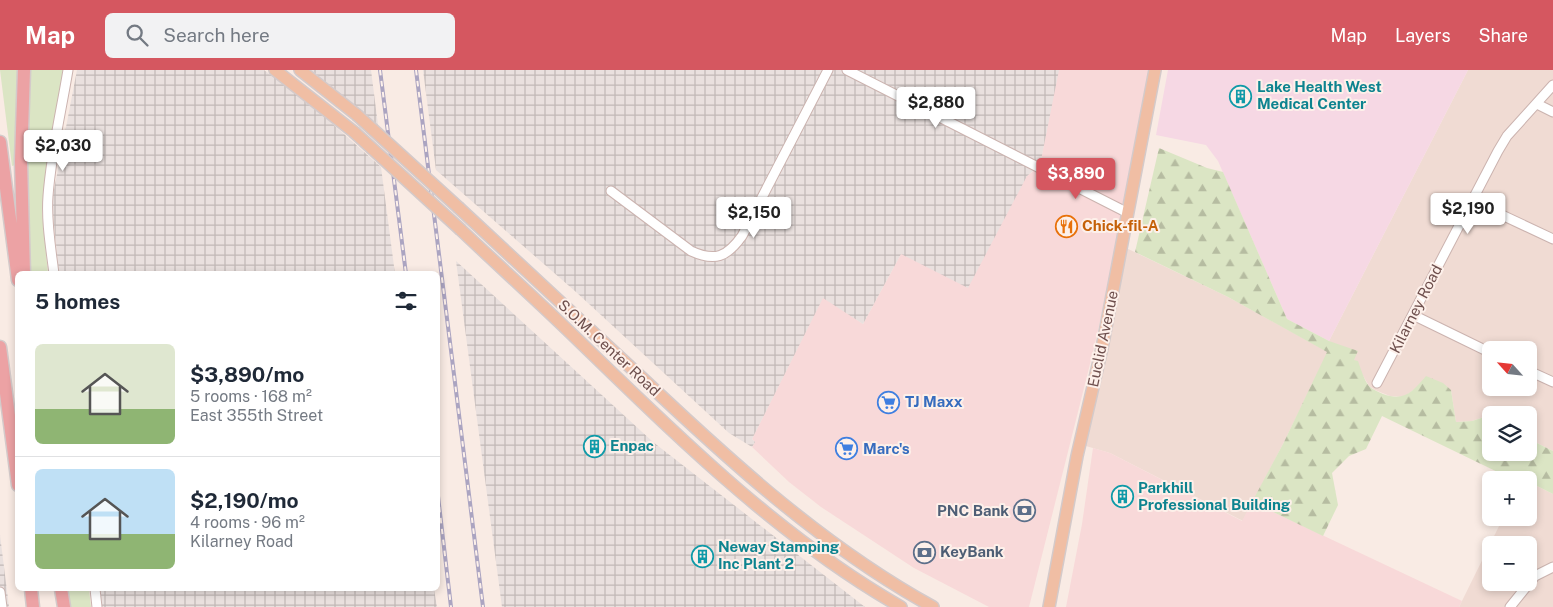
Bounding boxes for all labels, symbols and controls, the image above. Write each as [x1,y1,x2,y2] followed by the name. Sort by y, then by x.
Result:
[105,13,455,58] search box
[25,21,75,49] text: Map
[123,21,151,49] icon: search
[163,24,270,46] text: Search here
[1331,25,1367,46] text: Map
[1395,25,1451,46] text: Layers
[1479,25,1528,46] text: Share
[1257,78,1382,112] place label: Lake Health West Medical Center
[1229,84,1253,108] building icon: Lake Health West Medical Center
[895,87,977,129] pin: $2,880
[907,93,965,112] text: $2,880
[22,129,104,172] pin: $2,030
[35,136,91,155] text: $2,030
[1035,158,1117,200] pin: $3,890
[1047,164,1105,183] text: $3,890
[1427,192,1509,235] pin: $2,190
[713,196,795,239] pin: $2,150
[1441,199,1495,218] text: $2,190
[727,203,781,222] text: $2,150
[1054,214,1078,238] restaurant icon: Chick-fil-A
[1082,217,1159,234] place label: Chick-fil-A
[1386,262,1445,356] street label: Kilarney Road
[392,287,420,315] icon: filters
[35,289,120,314] text: 5 homes
[1084,289,1121,389] street label: Euclid Avenue
[555,296,664,399] street label: S.O.M. Center Road
[1482,341,1538,396] north arrow
[1482,341,1537,591] map controls
[190,362,304,387] text: $3,890/mo
[75,364,135,424] icon: home
[190,387,312,406] text: 5 rooms · 168 m²
[877,390,901,414] supermarket icon: TJ Maxx
[905,393,963,410] place label: TJ Maxx
[190,406,323,425] text: East 355th Street
[1482,406,1537,461] button: layers
[582,434,606,458] building icon: Enpac
[610,437,654,454] place label: Enpac
[835,437,859,461] supermarket icon: Marc's
[863,440,910,457] place label: Marc's
[1482,471,1537,526] button: +
[1138,479,1291,513] place label: Parkhill Professional Building
[1110,485,1134,509] building icon: Parkhill Professional Building
[190,488,299,513] text: $2,190/mo
[75,489,135,549] icon: home
[1013,499,1037,523] bank icon: PNC Bank
[937,502,1009,519] place label: PNC Bank
[190,513,305,532] text: 4 rooms · 96 m²
[190,532,293,551] text: Kilarney Road
[1482,536,1537,591] button: −
[718,538,840,572] place label: Neway Stamping Inc Plant 2
[912,540,936,564] bank icon: KeyBank
[940,543,1004,560] place label: KeyBank
[690,544,714,568] building icon: Neway Stamping Inc Plant 2

